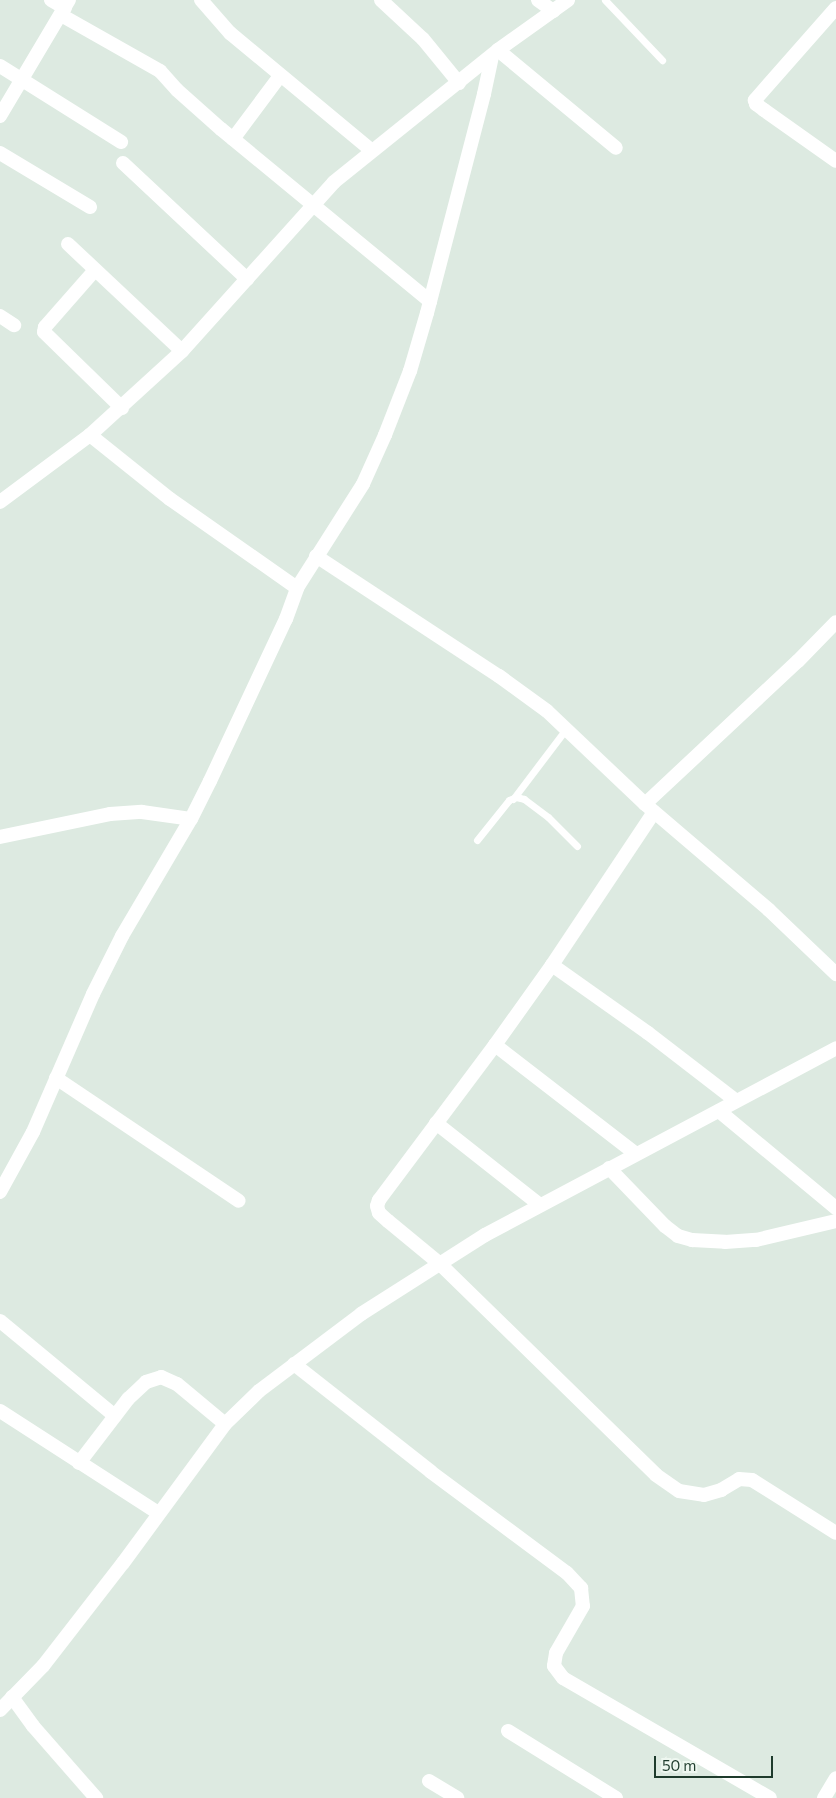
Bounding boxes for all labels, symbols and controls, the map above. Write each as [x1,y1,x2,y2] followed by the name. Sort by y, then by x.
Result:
[656,1746,775,1778] scale bar
[662,1756,696,1774] text: 50 m

